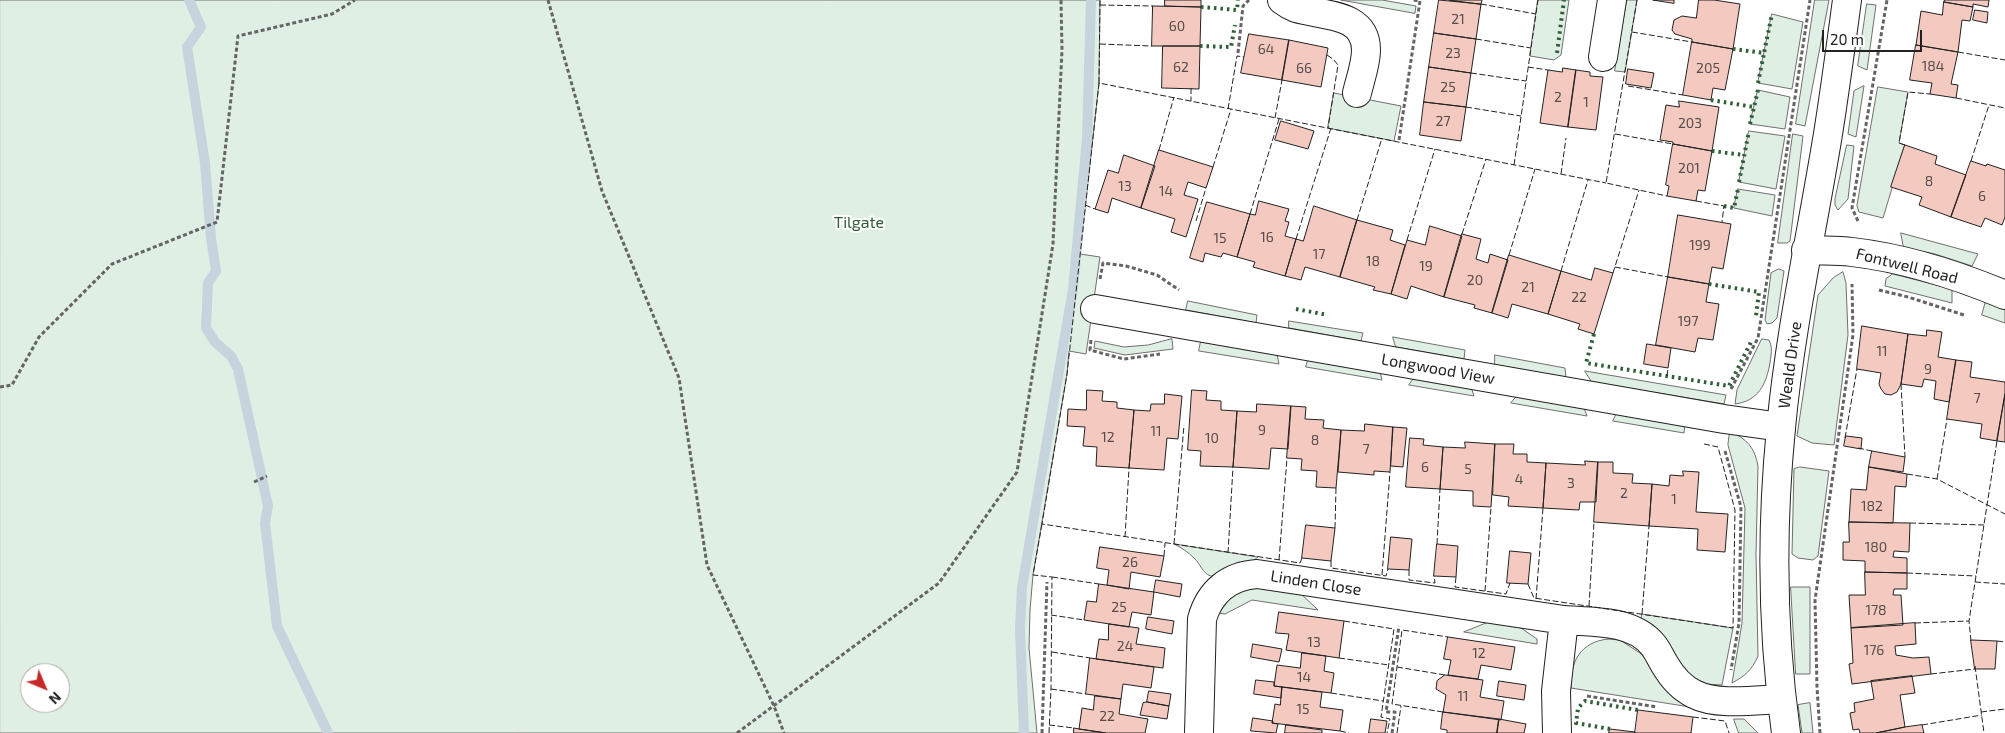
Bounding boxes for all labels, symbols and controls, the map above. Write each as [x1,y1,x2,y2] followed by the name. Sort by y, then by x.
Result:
[1451,11,1465,27] house number: 21
[1169,18,1185,34] house number: 60
[1825,20,1925,52] scale bar
[1830,30,1864,48] text: 20 m
[1258,41,1274,57] house number: 64
[1445,45,1461,61] house number: 23
[1922,58,1944,74] house number: 184
[1173,59,1189,75] house number: 62
[1296,60,1312,76] house number: 66
[1696,60,1720,76] house number: 205
[1440,79,1456,95] house number: 25
[1554,89,1562,105] house number: 2
[1583,94,1589,110] house number: 1
[1435,113,1451,129] house number: 27
[1678,115,1702,131] house number: 203
[1678,160,1700,176] house number: 201
[1925,173,1933,189] house number: 8
[1118,178,1132,194] house number: 13
[1159,183,1173,199] house number: 14
[1978,188,1986,204] house number: 6
[834,213,884,233] park label: Tilgate
[1260,229,1274,245] house number: 16
[1213,230,1227,246] house number: 15
[1689,237,1711,253] house number: 199
[1854,244,1960,288] street label: Fontwell Road
[1313,246,1325,262] house number: 17
[1366,253,1380,269] house number: 18
[1419,258,1433,274] house number: 19
[1467,272,1483,288] house number: 20
[1521,279,1535,295] house number: 21
[1571,289,1587,305] house number: 22
[1678,313,1698,329] house number: 197
[1774,320,1806,410] street label: Weald Drive
[1876,343,1888,359] house number: 11
[1380,350,1496,388] street label: Longwood View
[1924,361,1932,377] house number: 9
[1973,390,1981,406] house number: 7
[1258,422,1266,438] house number: 9
[1150,423,1162,439] house number: 11
[1101,429,1115,445] house number: 12
[1205,430,1219,446] house number: 10
[1311,432,1319,448] house number: 8
[1362,441,1370,457] house number: 7
[1421,459,1429,475] house number: 6
[1464,461,1472,477] house number: 5
[1515,471,1523,487] house number: 4
[1567,475,1575,491] house number: 3
[1620,485,1628,501] house number: 2
[1671,491,1677,507] house number: 1
[1861,498,1883,514] house number: 182
[1865,539,1887,555] house number: 180
[1122,554,1138,570] house number: 26
[1269,566,1363,600] street label: Linden Close
[1111,599,1127,615] house number: 25
[1865,602,1887,618] house number: 178
[1307,634,1321,650] house number: 13
[1117,638,1133,654] house number: 24
[1864,642,1884,658] house number: 176
[1472,645,1486,661] house number: 12
[20,663,70,713] north arrow
[1297,669,1311,685] house number: 14
[1457,688,1469,704] house number: 11
[46,689,65,708] text: N
[1296,701,1310,717] house number: 15
[1099,708,1115,724] house number: 22

